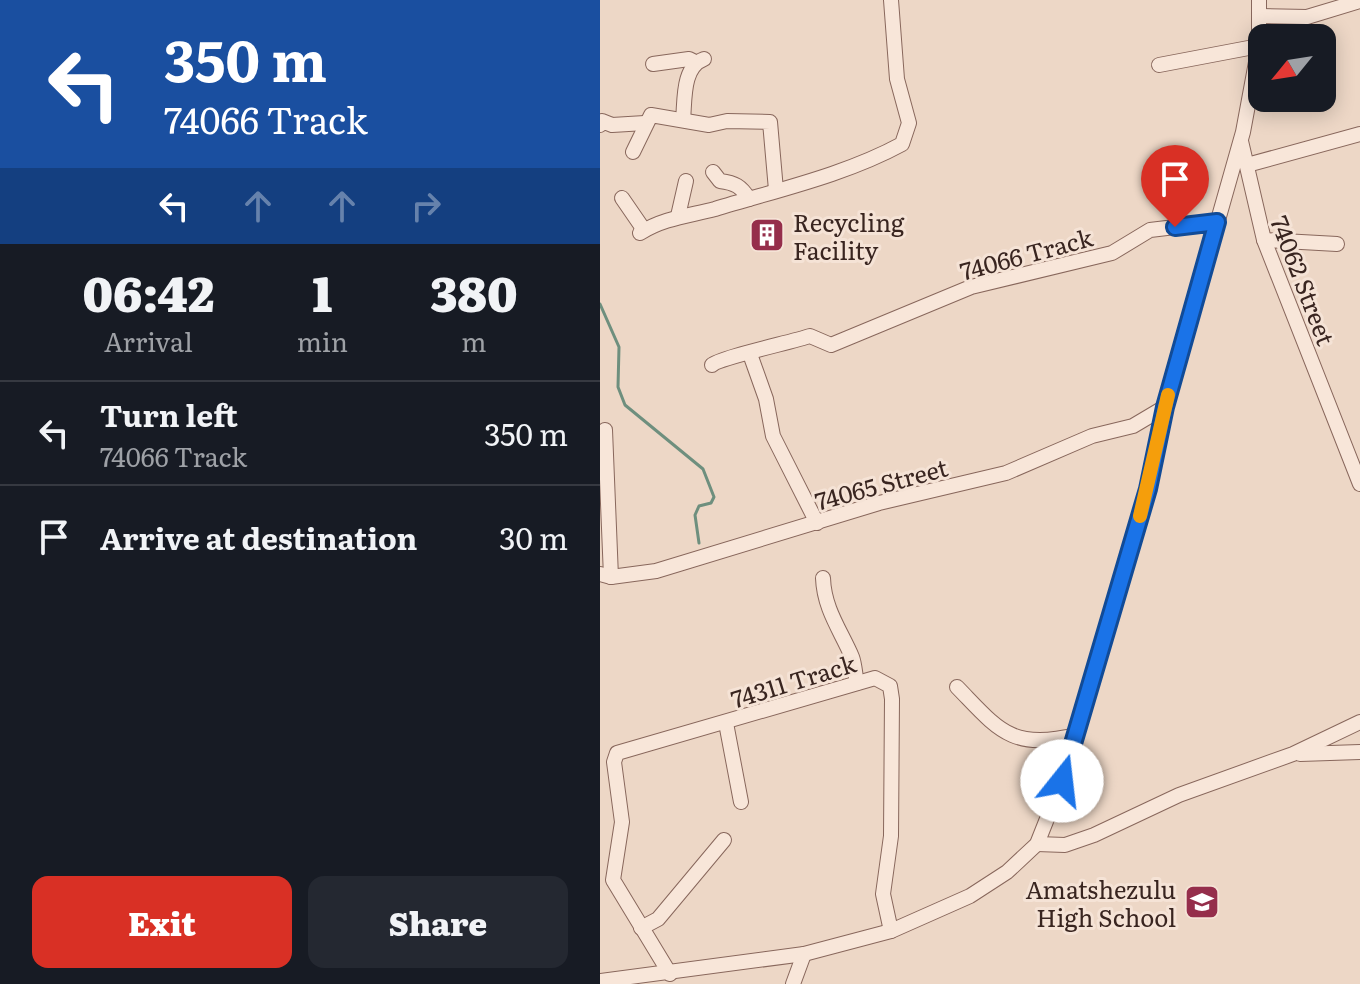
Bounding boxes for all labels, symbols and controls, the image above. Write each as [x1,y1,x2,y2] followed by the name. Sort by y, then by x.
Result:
[164,16,327,99] text: 350 m
[1248,24,1336,112] north arrow
[1248,24,1336,112] map controls
[32,32,136,136] icon: left
[164,92,368,145] text: 74066 Track
[1141,145,1209,227] pin
[1153,157,1197,201] icon: arrive
[152,184,196,228] icon: left
[236,184,280,228] icon: ahead
[320,184,364,228] icon: ahead
[404,184,448,228] icon: right
[793,204,905,267] place label: Recycling Facility
[1263,210,1345,350] street label: 74062 Street
[748,216,786,254] building icon: Recycling Facility
[956,218,1097,287] street label: 74066 Track
[82,256,214,327] text: 06:42
[312,256,332,327] text: 1
[430,256,518,327] text: 380
[104,321,193,360] text: Arrival
[297,321,348,360] text: min
[461,321,487,360] text: m
[100,392,238,436] text: Turn left
[32,411,76,455] icon: left
[484,411,568,455] text: 350 m
[100,436,247,475] text: 74066 Track
[811,448,952,518] street label: 74065 Street
[32,515,76,559] icon: arrive
[100,515,417,559] text: Arrive at destination
[499,515,568,559] text: 30 m
[726,644,860,716] street label: 74311 Track
[1020,739,1104,823] position arrow
[1025,871,1176,934] place label: Amatshezulu High School
[32,876,292,968] button: Exit
[308,876,568,968] button: Share
[1183,883,1221,921] school or university icon: Amatshezulu High School

